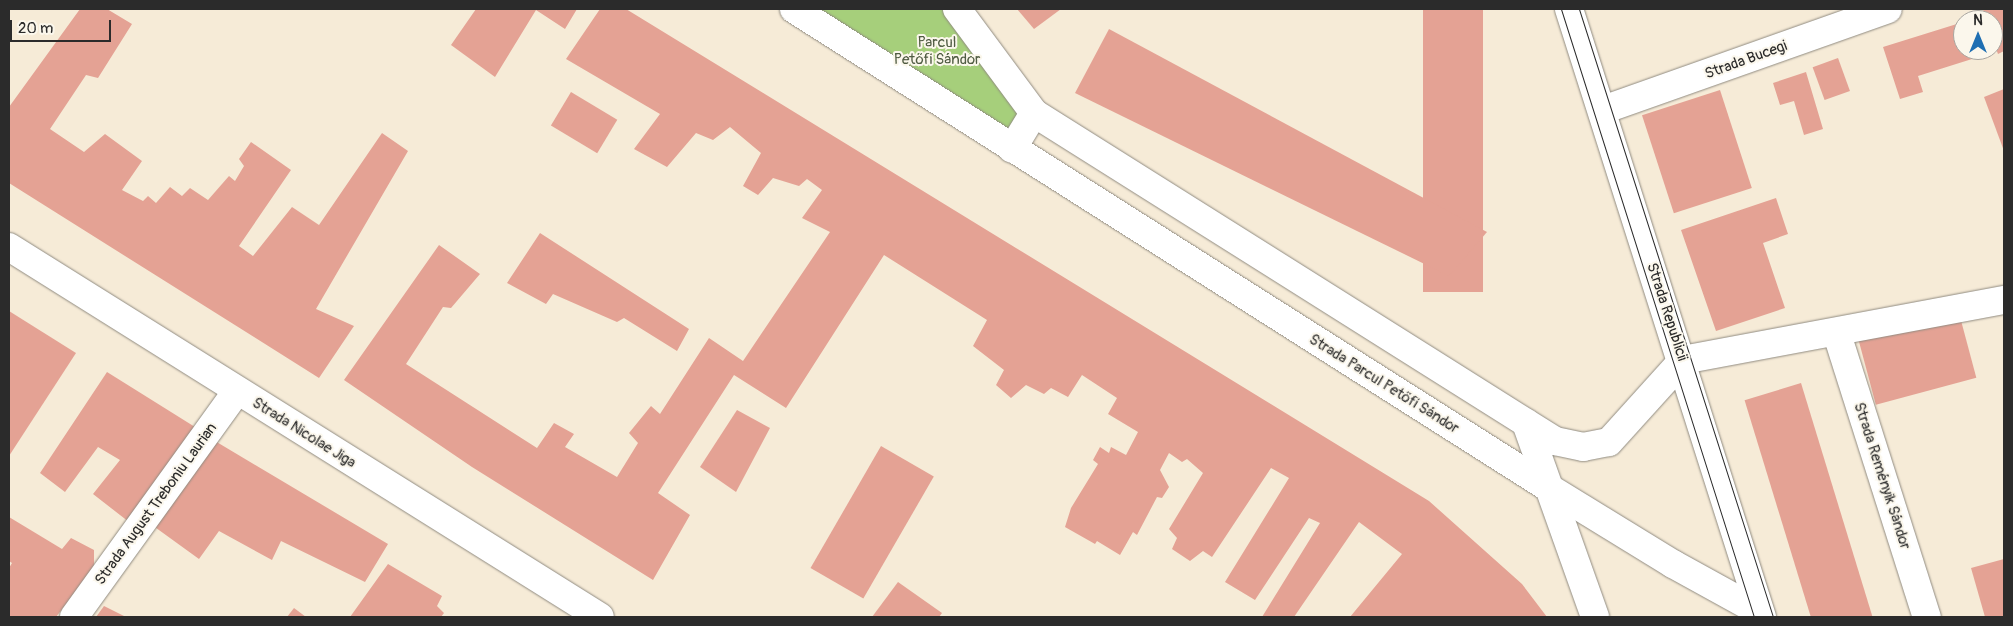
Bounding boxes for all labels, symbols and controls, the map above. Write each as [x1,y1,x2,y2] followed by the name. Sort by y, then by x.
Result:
[12,10,114,42] scale bar
[1953,10,2003,60] north arrow
[1973,12,1983,29] text: N
[18,19,53,38] text: 20 m
[894,33,980,68] park label: Parcul Petőfi Sándor
[1703,37,1789,83] street label: Strada Bucegi
[1643,261,1691,363] street label: Strada Republicii
[1306,330,1462,438] street label: Strada Parcul Petőfi Sándor
[249,394,359,472] street label: Strada Nicolae Jiga
[1850,400,1914,552] street label: Strada Reményik Sándor
[91,420,221,588] street label: Strada August Treboniu Laurian

